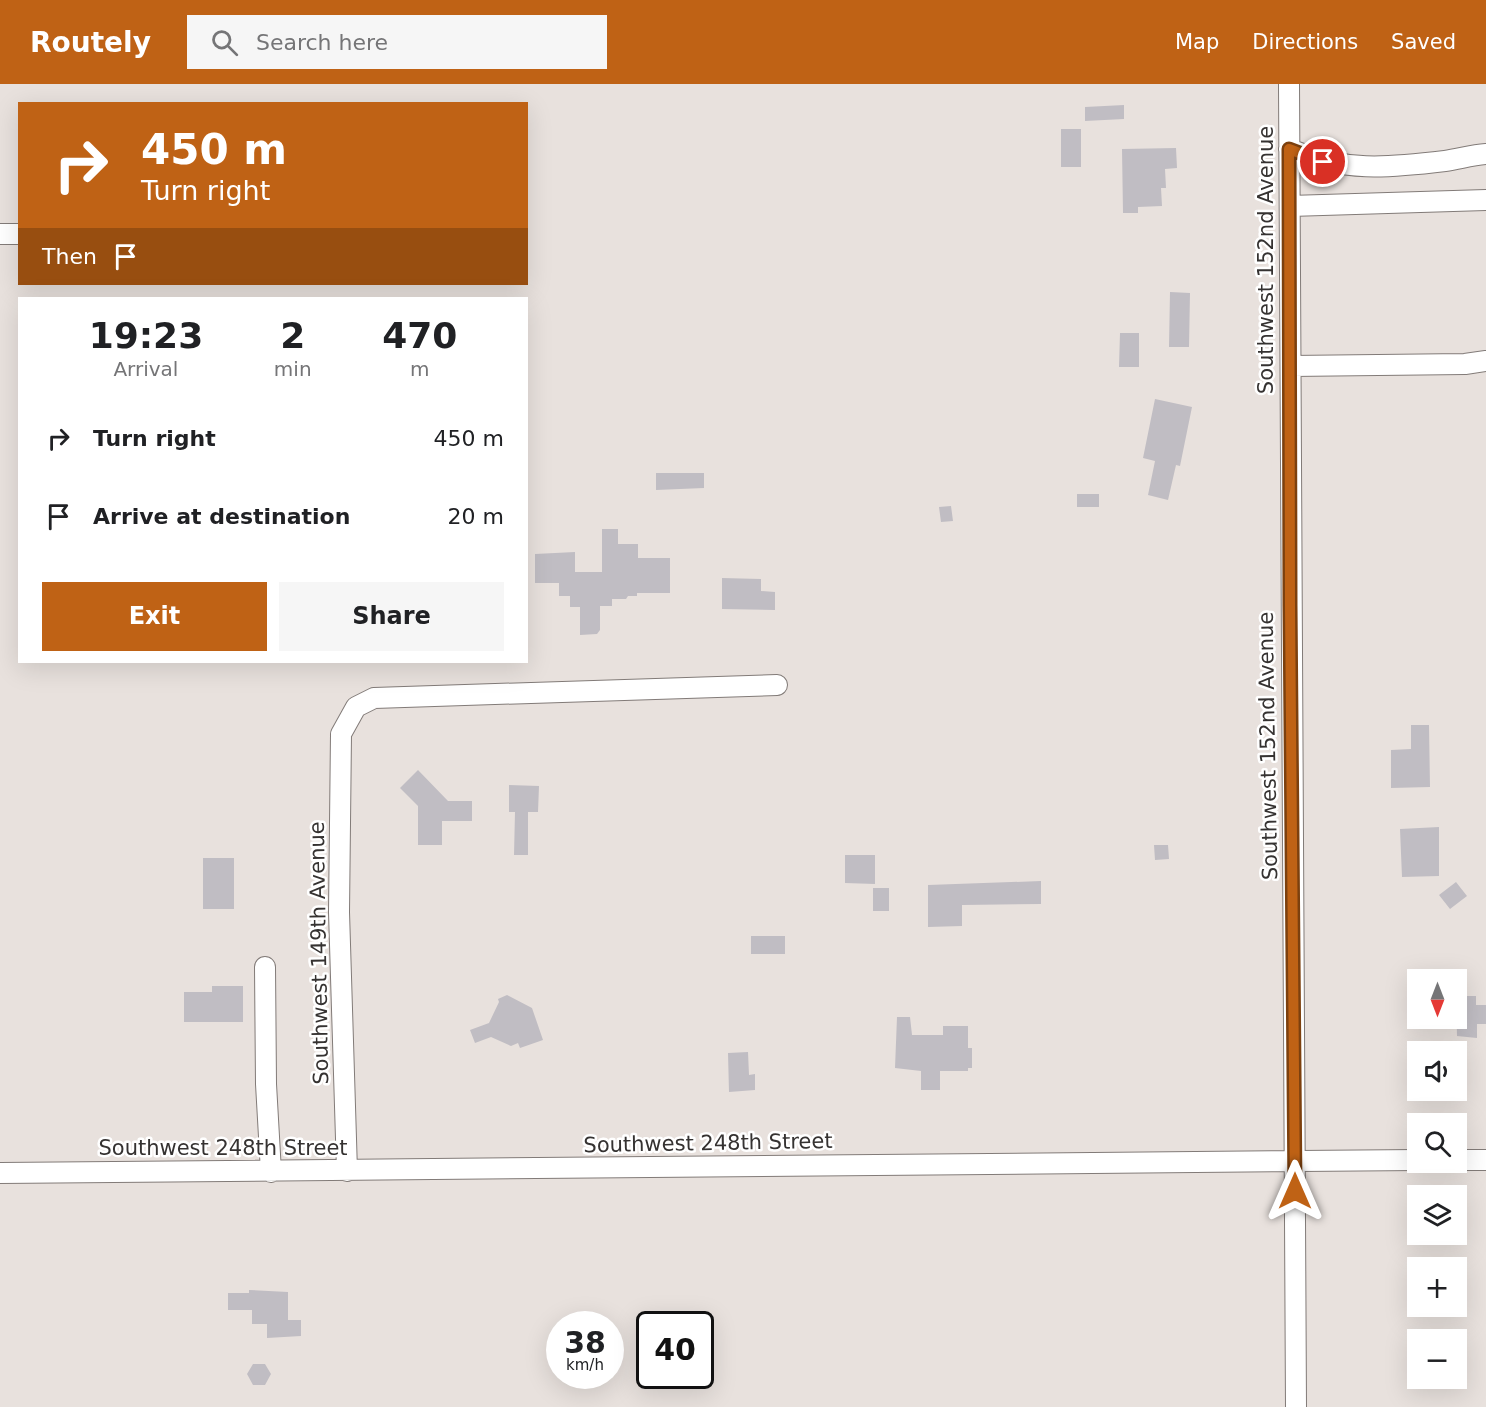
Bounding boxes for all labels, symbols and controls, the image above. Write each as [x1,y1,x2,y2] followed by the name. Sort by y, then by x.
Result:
[187,15,607,69] search box
[30,26,151,59] text: Routely
[208,26,241,59] icon: search
[256,30,388,55] text: Search here
[1175,30,1219,54] text: Map
[1252,30,1358,54] text: Directions
[1391,30,1456,54] text: Saved
[141,125,287,174] text: 450 m
[42,126,120,204] icon: right
[1254,126,1278,394] street label: Southwest 152nd Avenue
[1297,136,1348,187] pin
[1306,145,1339,178] icon: arrive
[141,175,270,206] text: Turn right
[109,240,142,273] icon: arrive
[42,244,97,269] text: Then
[89,315,203,356] text: 19:23
[280,315,305,356] text: 2
[382,315,457,356] text: 470
[113,357,178,381] text: Arrival
[274,357,312,381] text: min
[410,357,430,381] text: m
[42,422,75,455] icon: right
[93,426,216,451] text: Turn right
[434,426,504,451] text: 450 m
[42,500,75,533] icon: arrive
[93,504,350,529] text: Arrive at destination
[448,504,504,529] text: 20 m
[42,582,267,651] button: Exit
[279,582,504,651] button: Share
[1254,612,1282,880] street label: Southwest 152nd Avenue
[305,821,333,1085] street label: Southwest 149th Avenue
[1407,969,1467,1029] north arrow
[1407,969,1467,1389] map controls
[1407,1041,1467,1101] button: sound
[1407,1113,1467,1173] button: search
[583,1129,833,1157] street label: Southwest 248th Street
[98,1136,348,1160] street label: Southwest 248th Street
[1263,1159,1327,1223] position arrow
[1407,1185,1467,1245] button: layers
[1407,1257,1467,1317] button: +
[636,1311,714,1389] speed limit sign: 40
[564,1325,606,1360] text: 38
[1407,1329,1467,1389] button: −
[566,1356,604,1374] text: km/h

